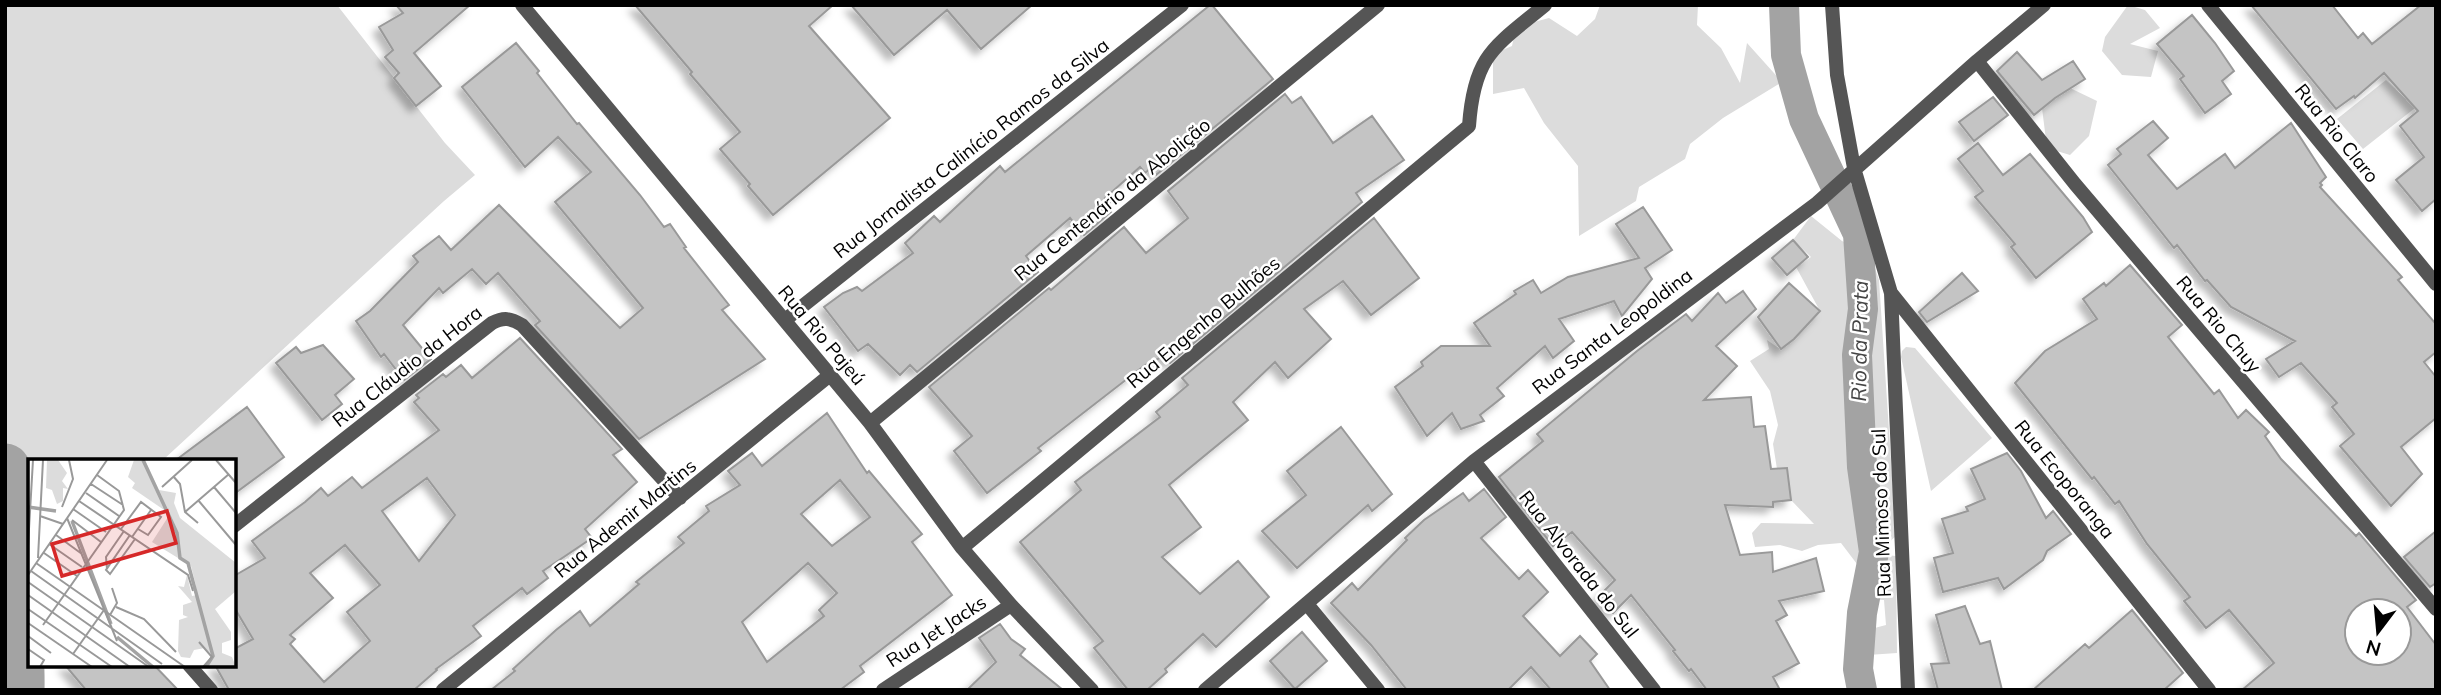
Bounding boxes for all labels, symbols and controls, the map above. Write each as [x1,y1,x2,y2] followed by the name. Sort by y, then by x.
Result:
[828,33,1114,263] street label: Rua Jornalista Calinício Ramos da Silva
[2290,79,2384,187] street label: Rua Rio Claro
[1009,112,1215,286] street label: Rua Centenário da Abolição
[1121,251,1285,393] street label: Rua Engenho Bulhões
[1527,263,1697,399] street label: Rua Santa Leopoldina
[2172,271,2266,377] street label: Rua Rio Chuy
[773,280,871,390] street label: Rua Rio Pajeú
[1845,280,1873,402] water label: Rio da Prata
[327,300,487,432] street label: Rua Cláudio da Hora
[2010,415,2120,543] street label: Rua Ecoporanga
[1866,428,1896,598] street label: Rua Mimoso do Sul
[549,453,701,583] street label: Rua Ademir Martins
[28,459,236,667] inset map
[1514,486,1644,642] street label: Rua Alvorada do Sul
[881,590,991,672] street label: Rua Jet Jacks
[2343,597,2413,667] north arrow
[2363,635,2384,662] text: N

